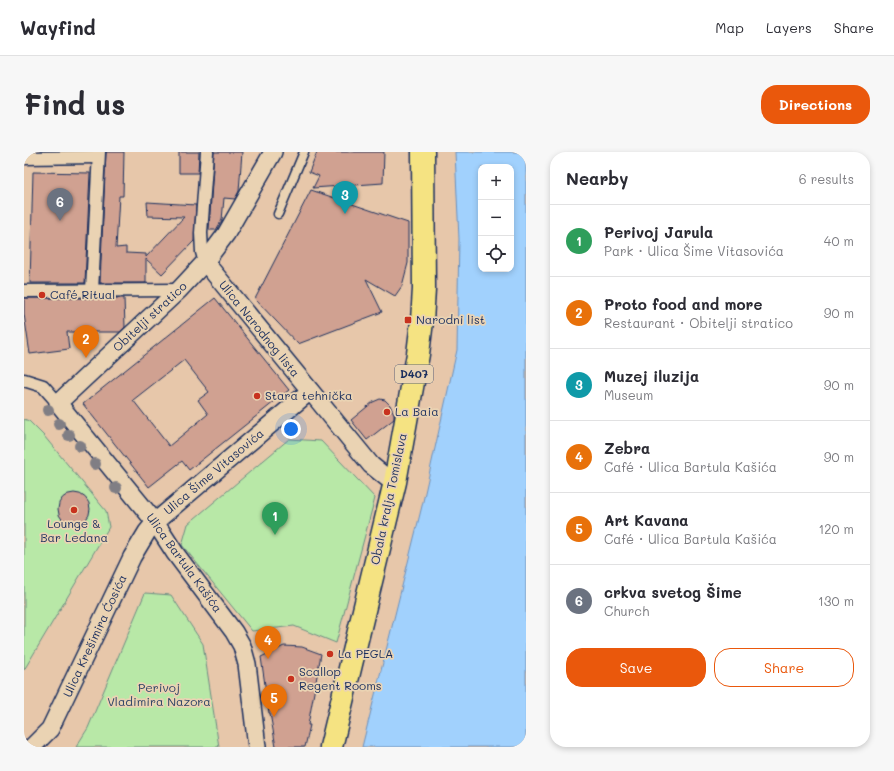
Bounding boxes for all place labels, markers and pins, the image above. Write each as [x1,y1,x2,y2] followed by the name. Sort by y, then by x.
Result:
[332,181,358,214] pin: 3
[47,188,73,221] pin: 6
[50,286,115,302] place label: Café Ritual
[37,290,47,300] marker: Café Ritual
[416,311,485,327] place label: Narodni list
[403,315,413,325] marker: Narodni list
[73,325,99,358] pin: 2
[265,387,353,403] place label: Stara tehnička
[252,391,262,401] marker: Stara tehnička
[395,403,439,419] place label: La Baia
[382,407,392,417] marker: La Baia
[262,502,288,535] pin: 1
[69,505,79,515] marker: Lounge & Bar Ledana
[40,515,108,545] place label: Lounge & Bar Ledana
[255,626,281,659] pin: 4
[338,645,393,661] place label: La PEGLA
[325,649,335,659] marker: La PEGLA
[299,663,382,693] place label: Scallop Regent Rooms
[286,674,296,684] marker: Scallop Regent Rooms
[261,684,287,717] pin: 5

